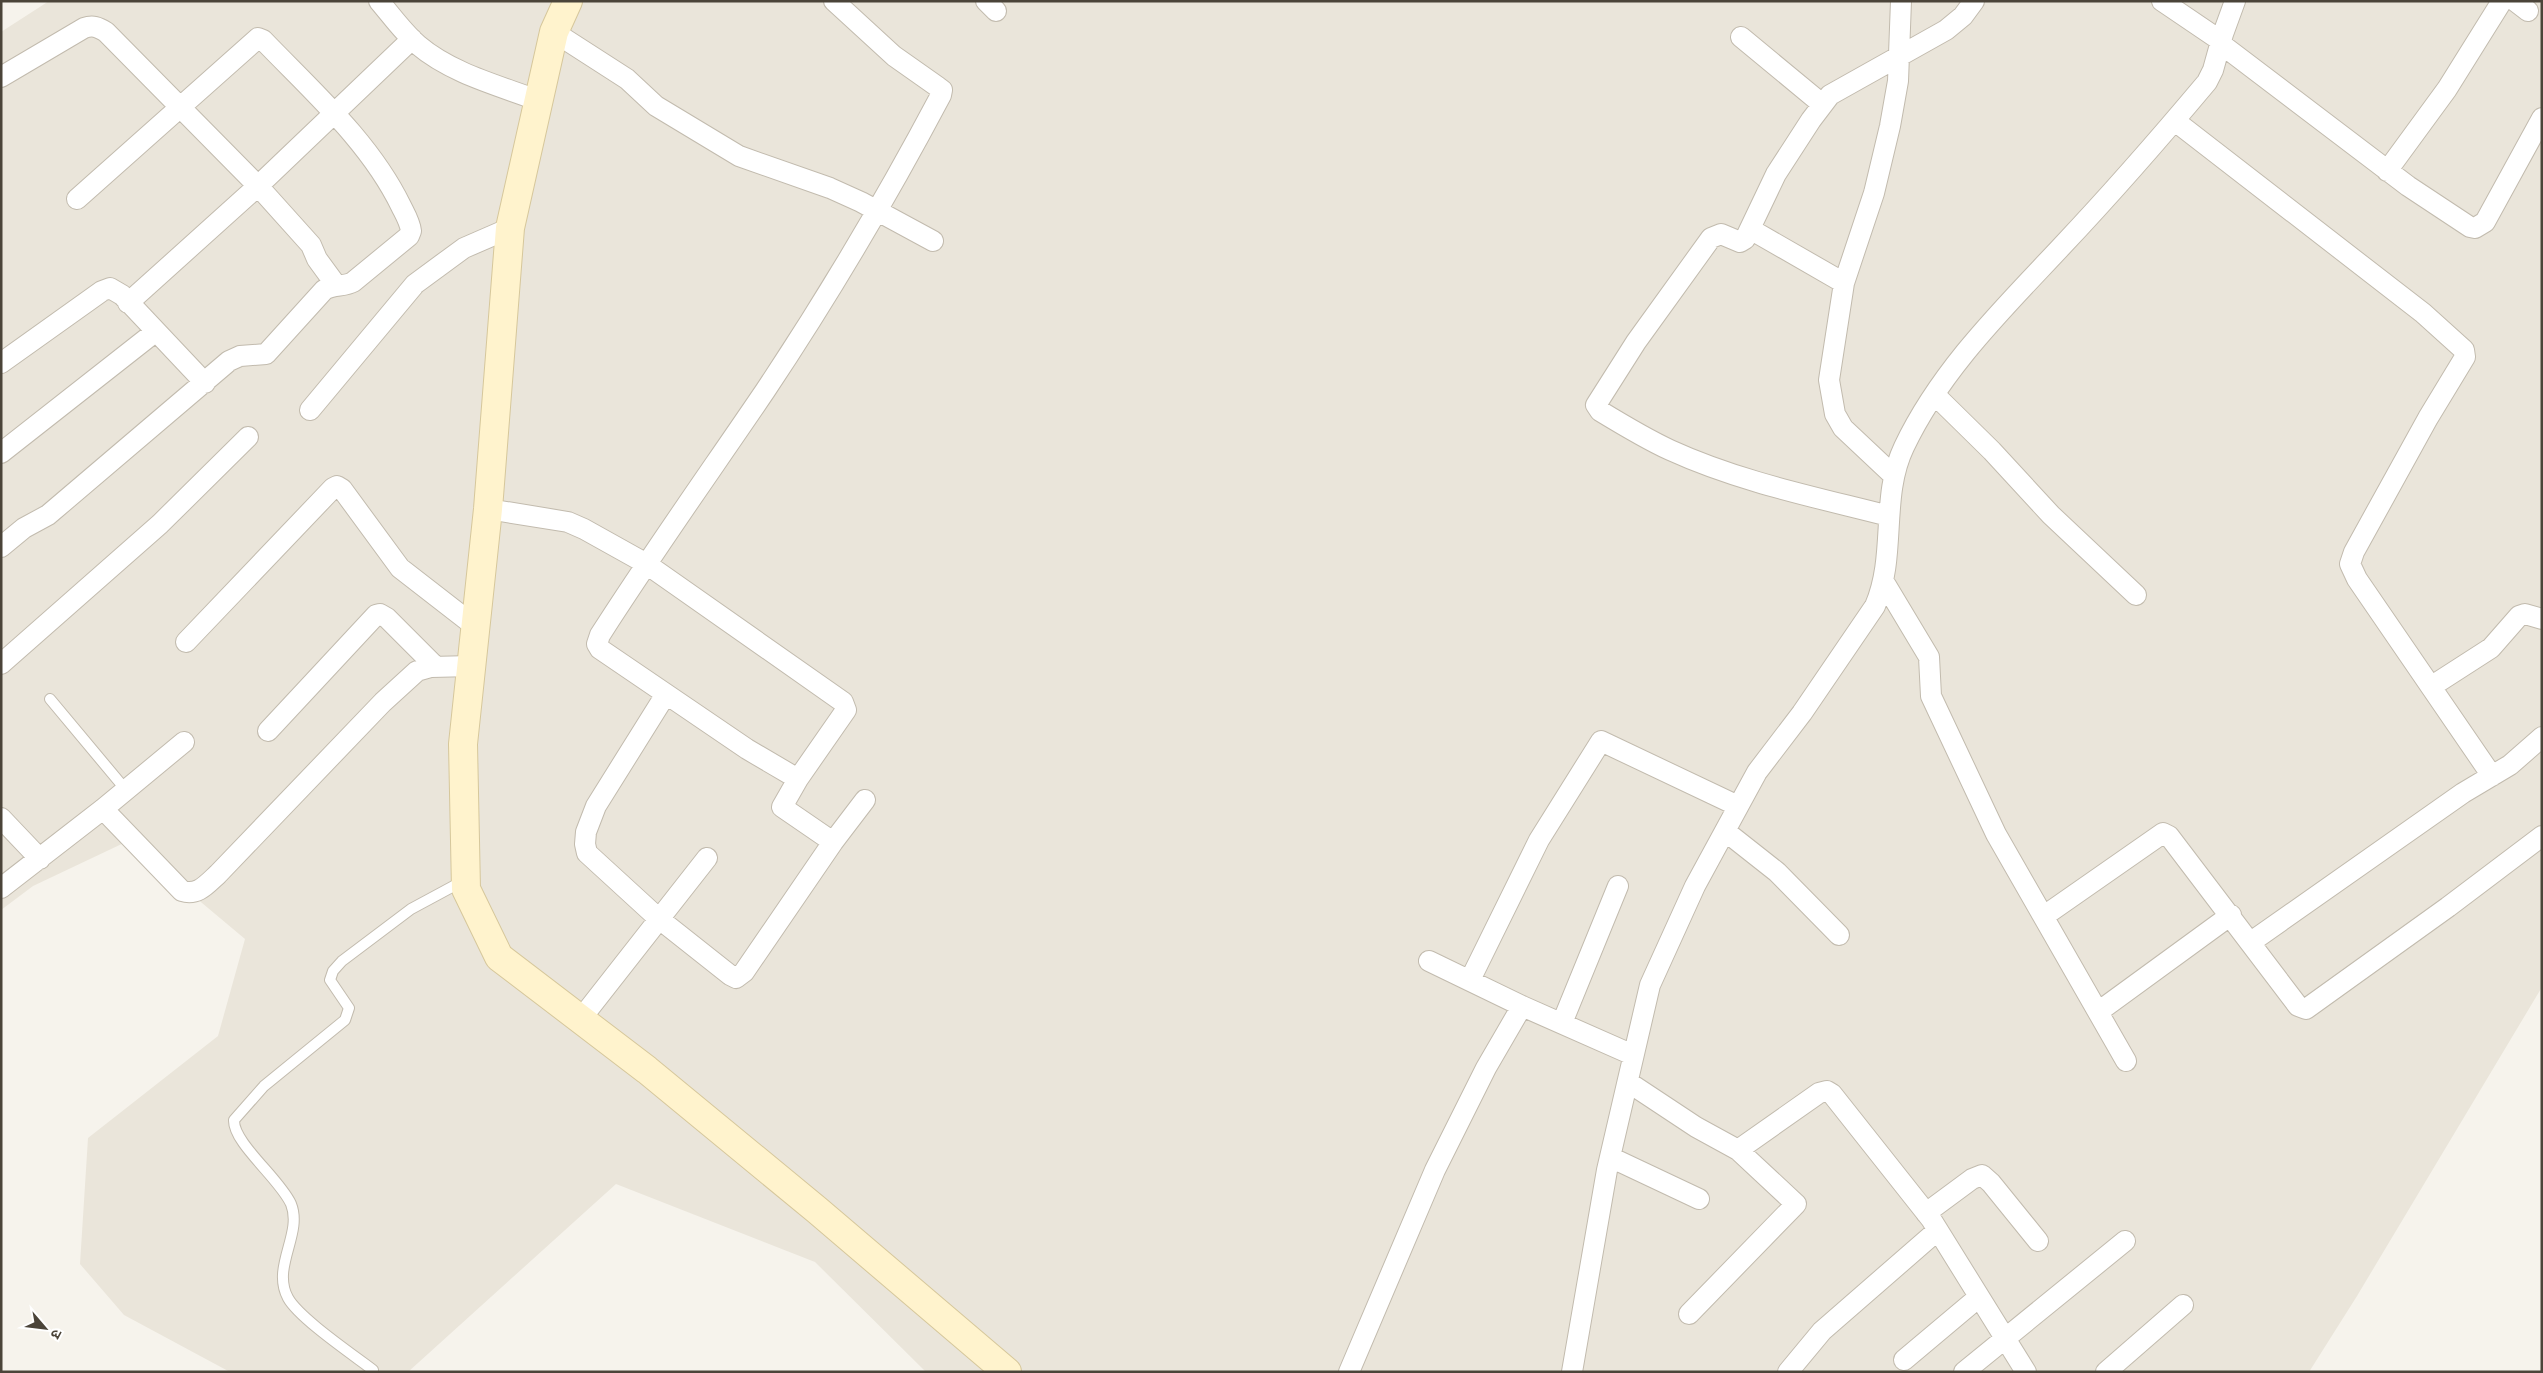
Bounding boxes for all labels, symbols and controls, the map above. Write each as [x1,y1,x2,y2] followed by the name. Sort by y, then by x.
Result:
[20,1303,70,1353] north arrow
[47,1327,65,1342] text: उ

